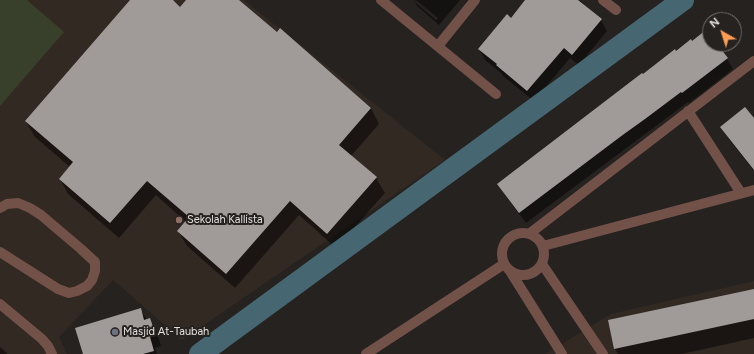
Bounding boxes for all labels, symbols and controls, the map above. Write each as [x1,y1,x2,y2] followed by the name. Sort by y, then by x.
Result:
[702,12,742,52] north arrow
[707,15,722,31] text: N
[187,213,263,227] place label: Sekolah Kallista
[174,215,184,225] marker: Sekolah Kallista
[123,325,209,339] place label: Masjid At-Taubah
[110,327,120,337] marker: Masjid At-Taubah

